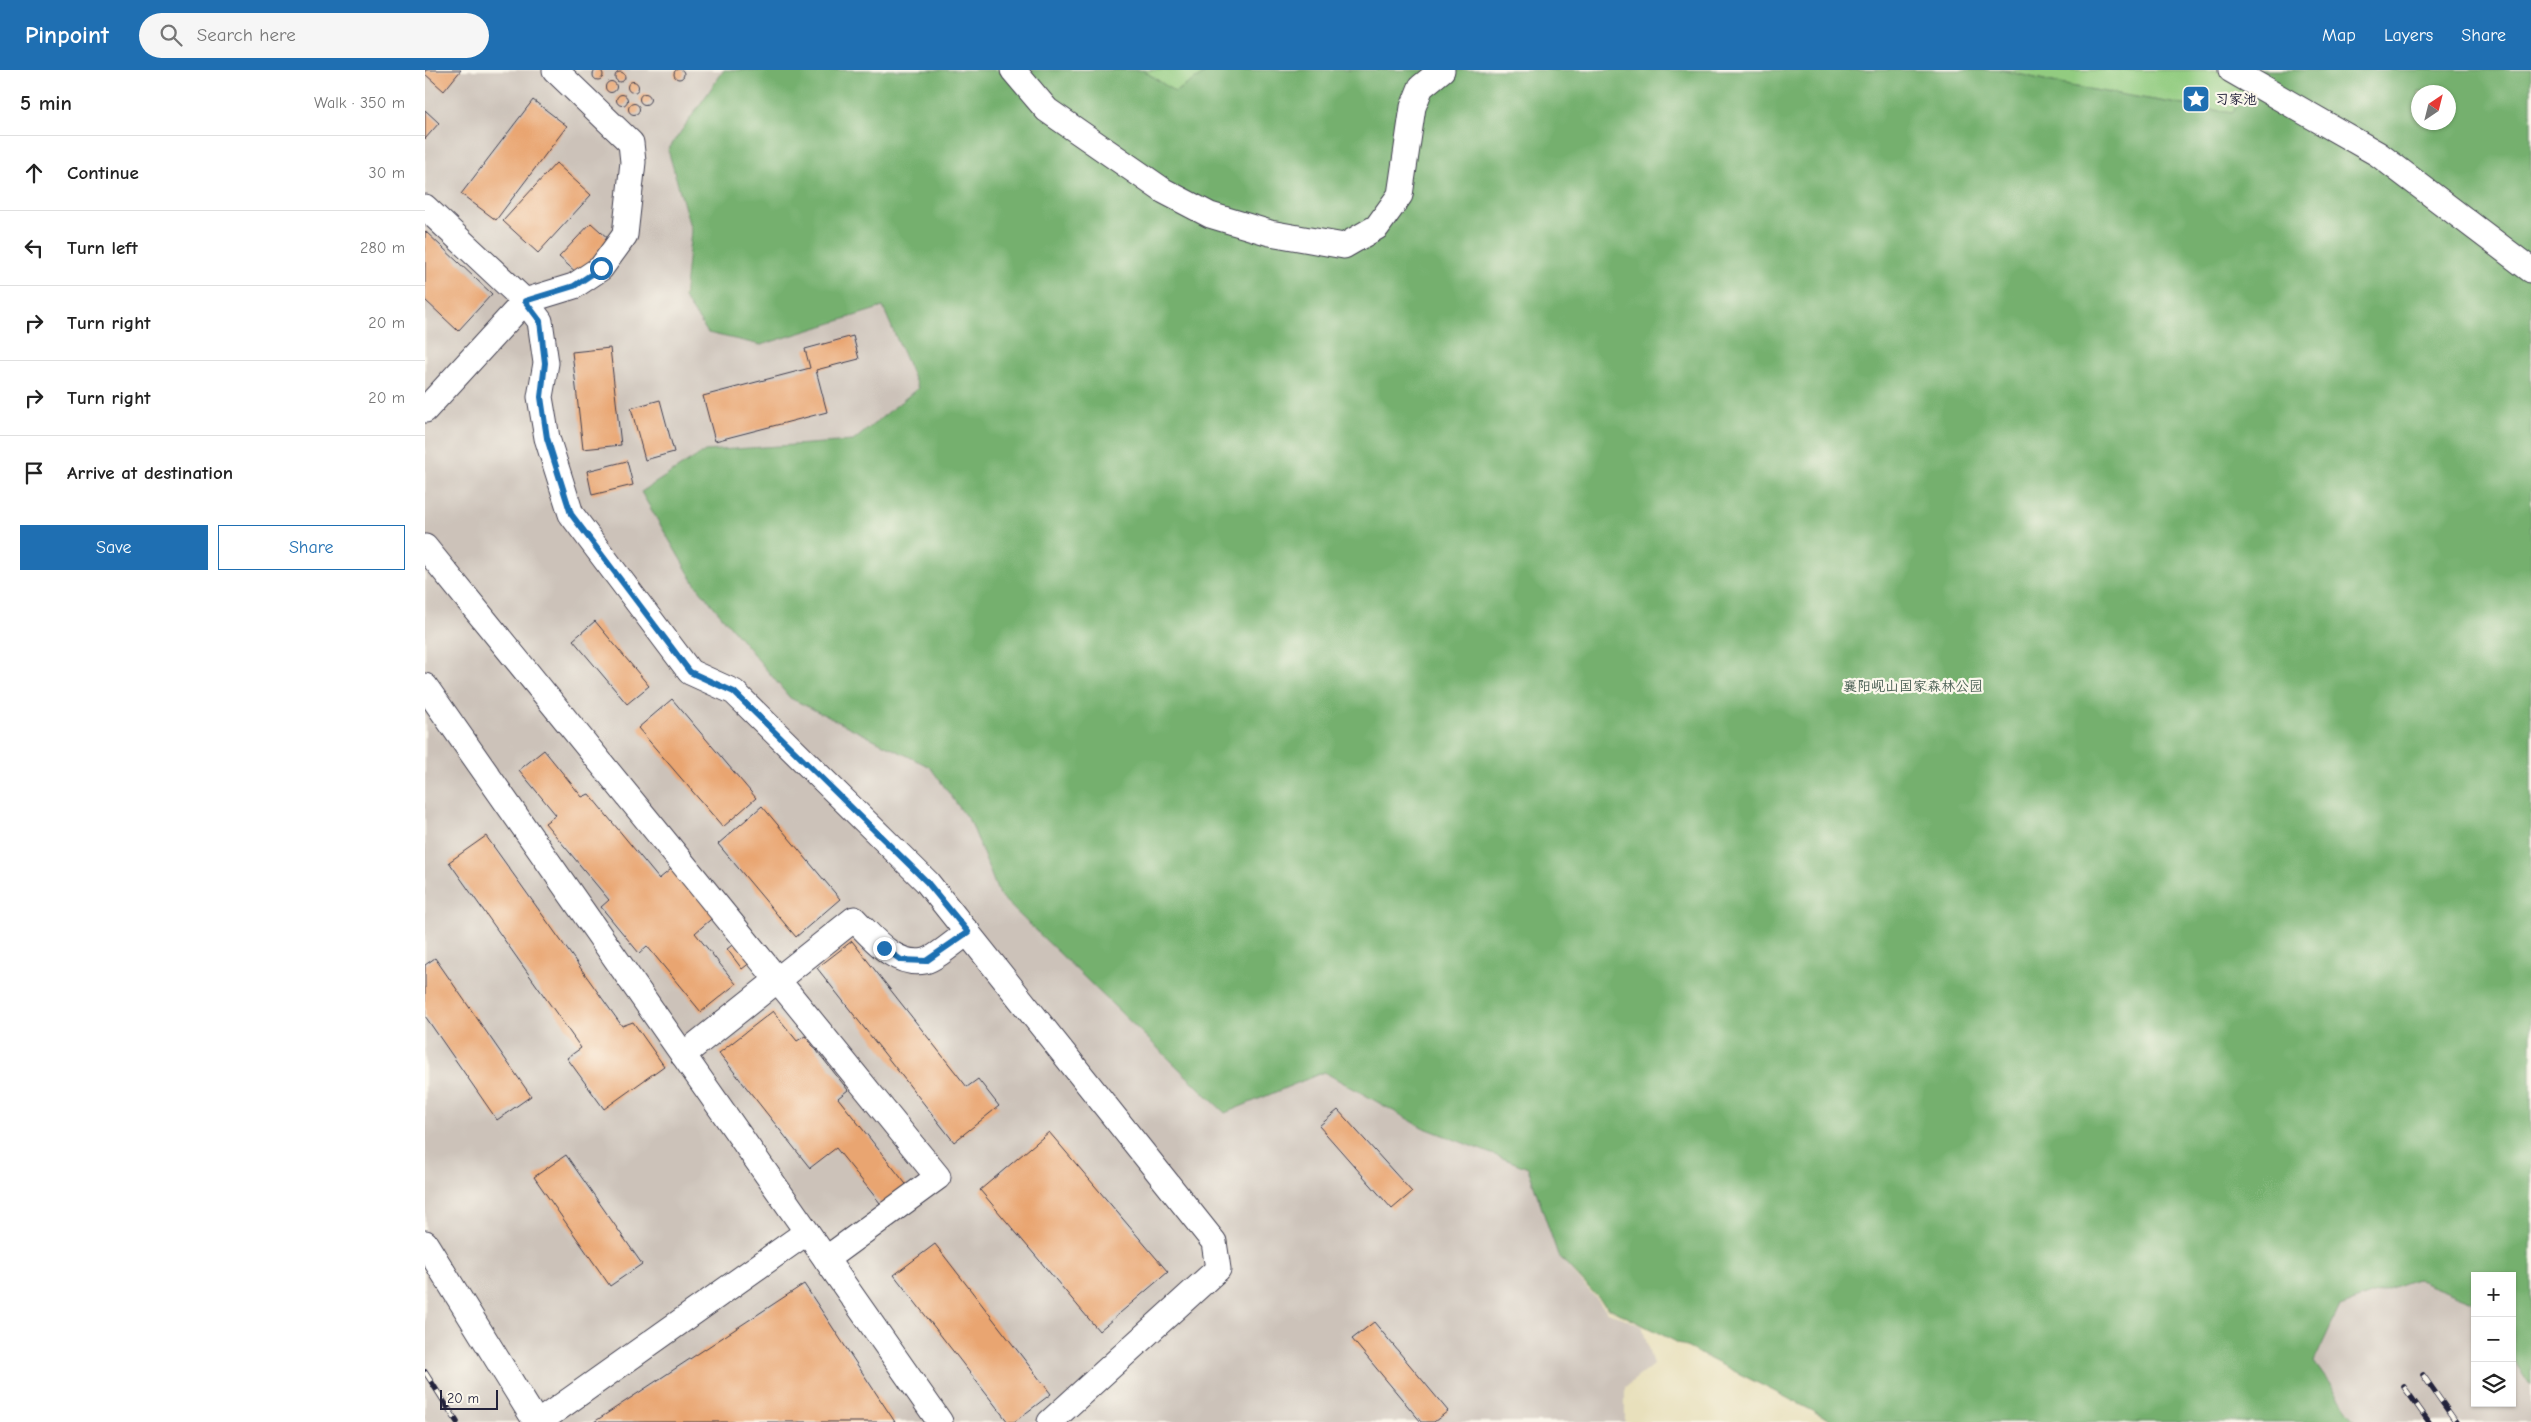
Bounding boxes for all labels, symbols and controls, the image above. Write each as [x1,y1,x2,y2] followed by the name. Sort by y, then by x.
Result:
[139,13,489,58] search box
[25,21,109,49] text: Pinpoint
[157,21,185,49] icon: search
[197,24,296,46] text: Search here
[2322,25,2356,46] text: Map
[2384,25,2433,46] text: Layers
[2461,25,2506,46] text: Share
[2181,84,2211,114] place icon: 习家池
[2411,85,2456,130] north arrow
[20,91,72,115] text: 5 min
[2215,91,2257,108] place label: 习家池
[314,94,405,112] text: Walk · 350 m
[20,159,48,187] icon: ahead
[67,162,139,184] text: Continue
[369,164,405,182] text: 30 m
[20,234,48,262] icon: left
[67,237,138,259] text: Turn left
[360,239,405,257] text: 280 m
[590,257,613,280] route start
[20,309,48,337] icon: right
[67,312,151,334] text: Turn right
[368,314,405,332] text: 20 m
[20,384,48,412] icon: right
[67,387,151,409] text: Turn right
[368,389,405,407] text: 20 m
[20,459,48,487] icon: arrive
[67,462,233,484] text: Arrive at destination
[20,525,208,570] button: Save
[218,525,405,570] button: Share
[1843,678,1983,695] park label: 襄阳岘山国家森林公园
[873,937,896,960] route end
[2471,1272,2516,1407] map controls
[2471,1272,2516,1317] button: +
[2471,1317,2516,1362] button: −
[2471,1362,2516,1407] button: layers
[440,1387,497,1410] scale bar
[447,1390,479,1407] text: 20 m

